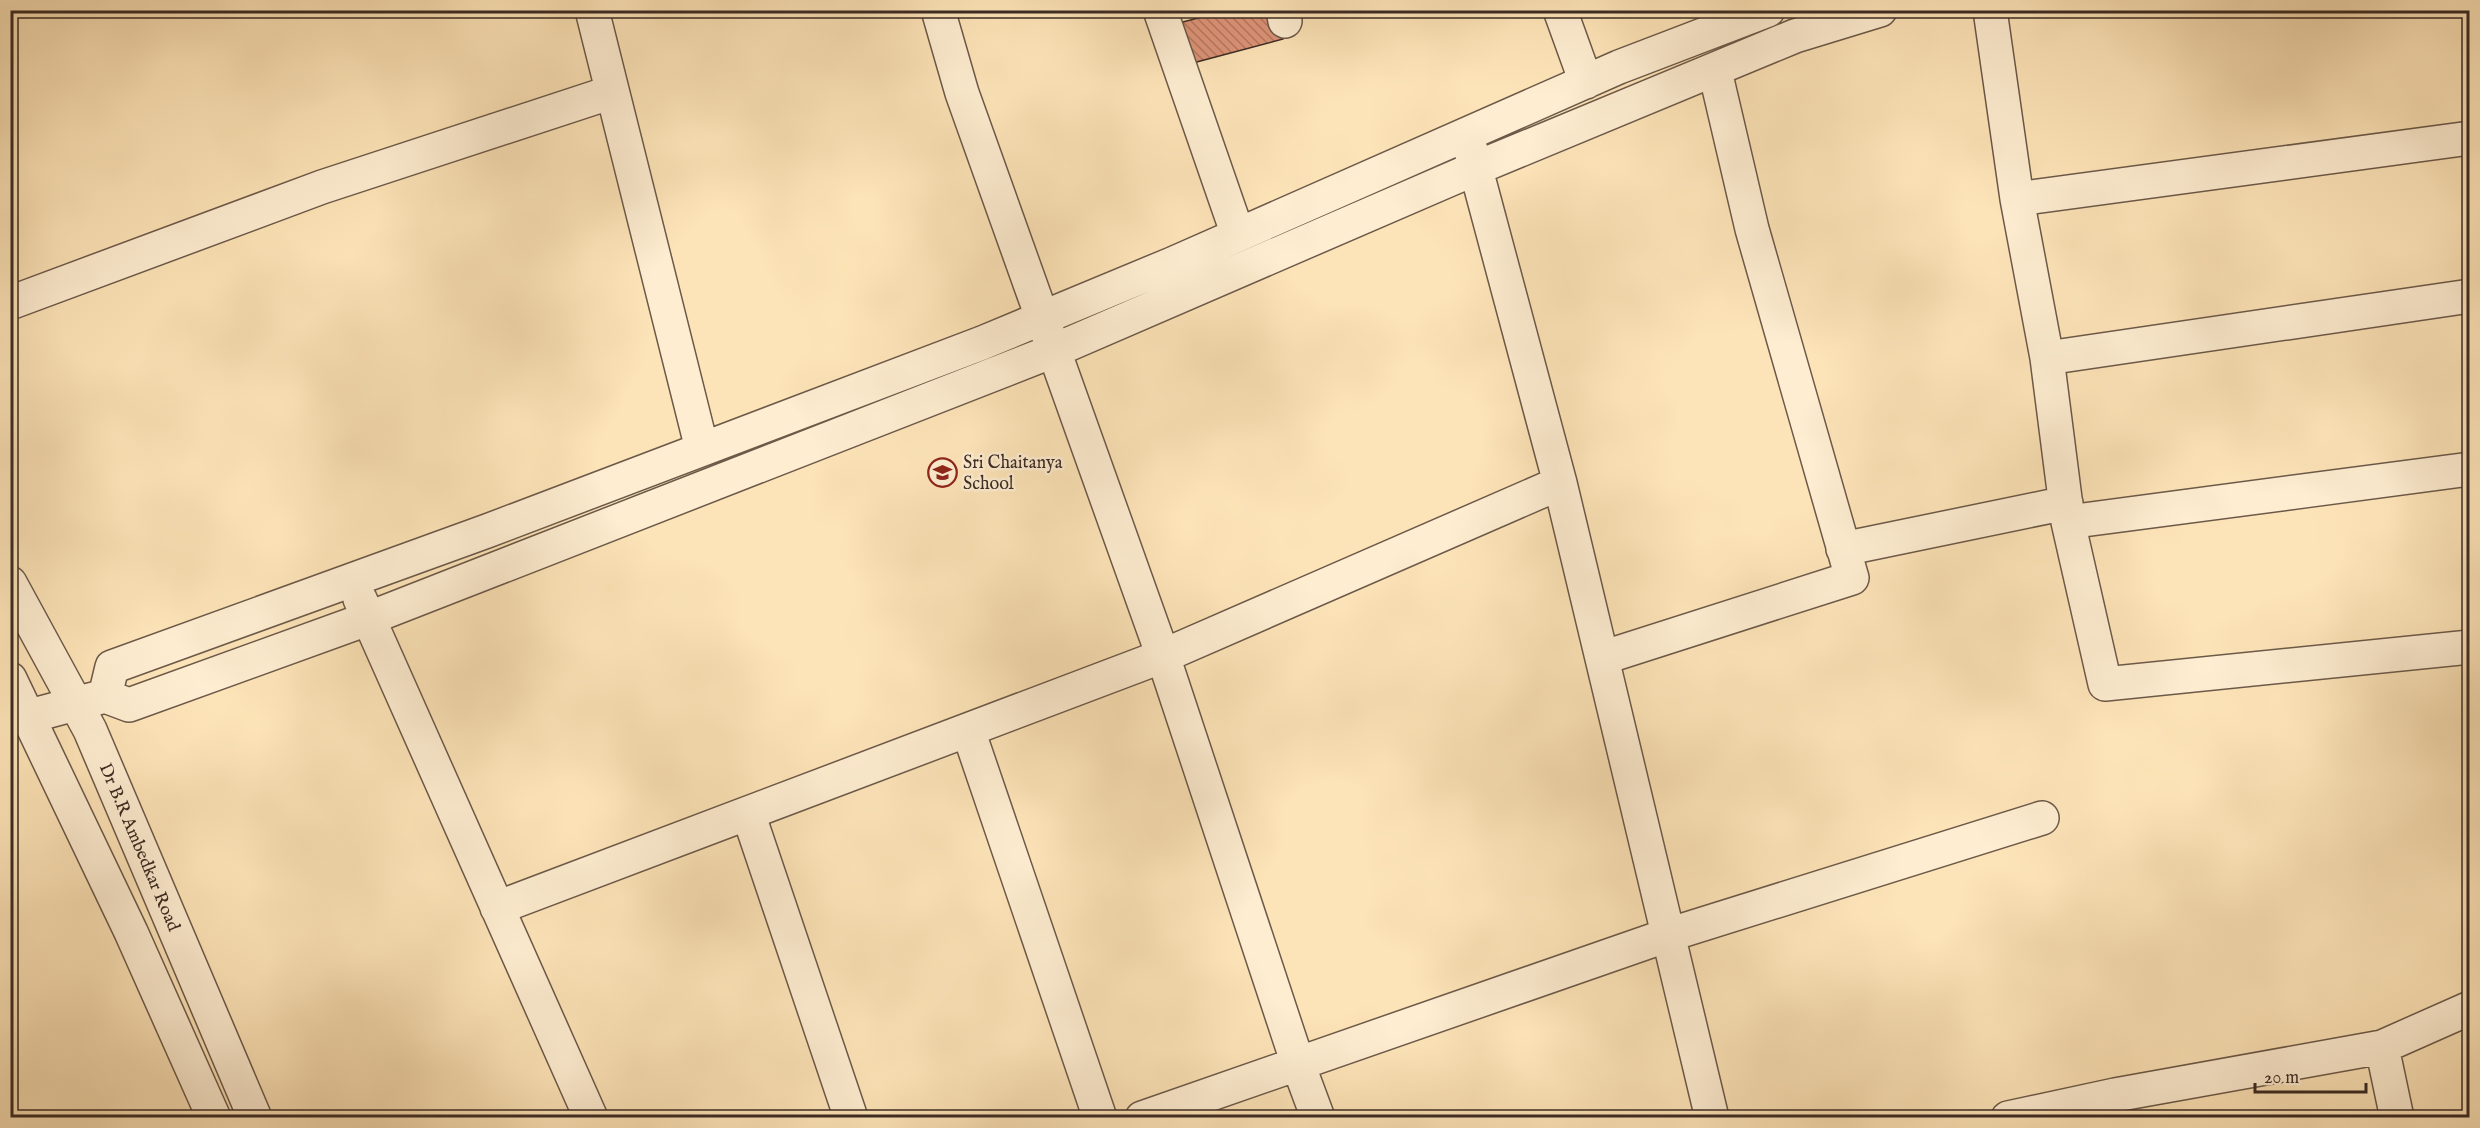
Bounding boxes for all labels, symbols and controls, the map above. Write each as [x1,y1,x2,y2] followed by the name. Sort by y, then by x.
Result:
[963,452,1063,496] place label: Sri Chaitanya School
[926,456,958,488] school or university icon: Sri Chaitanya School
[93,760,185,935] street label: Dr B.R Ambedkar Road
[2255,1056,2366,1094] scale bar
[2264,1067,2299,1090] text: 20 m

